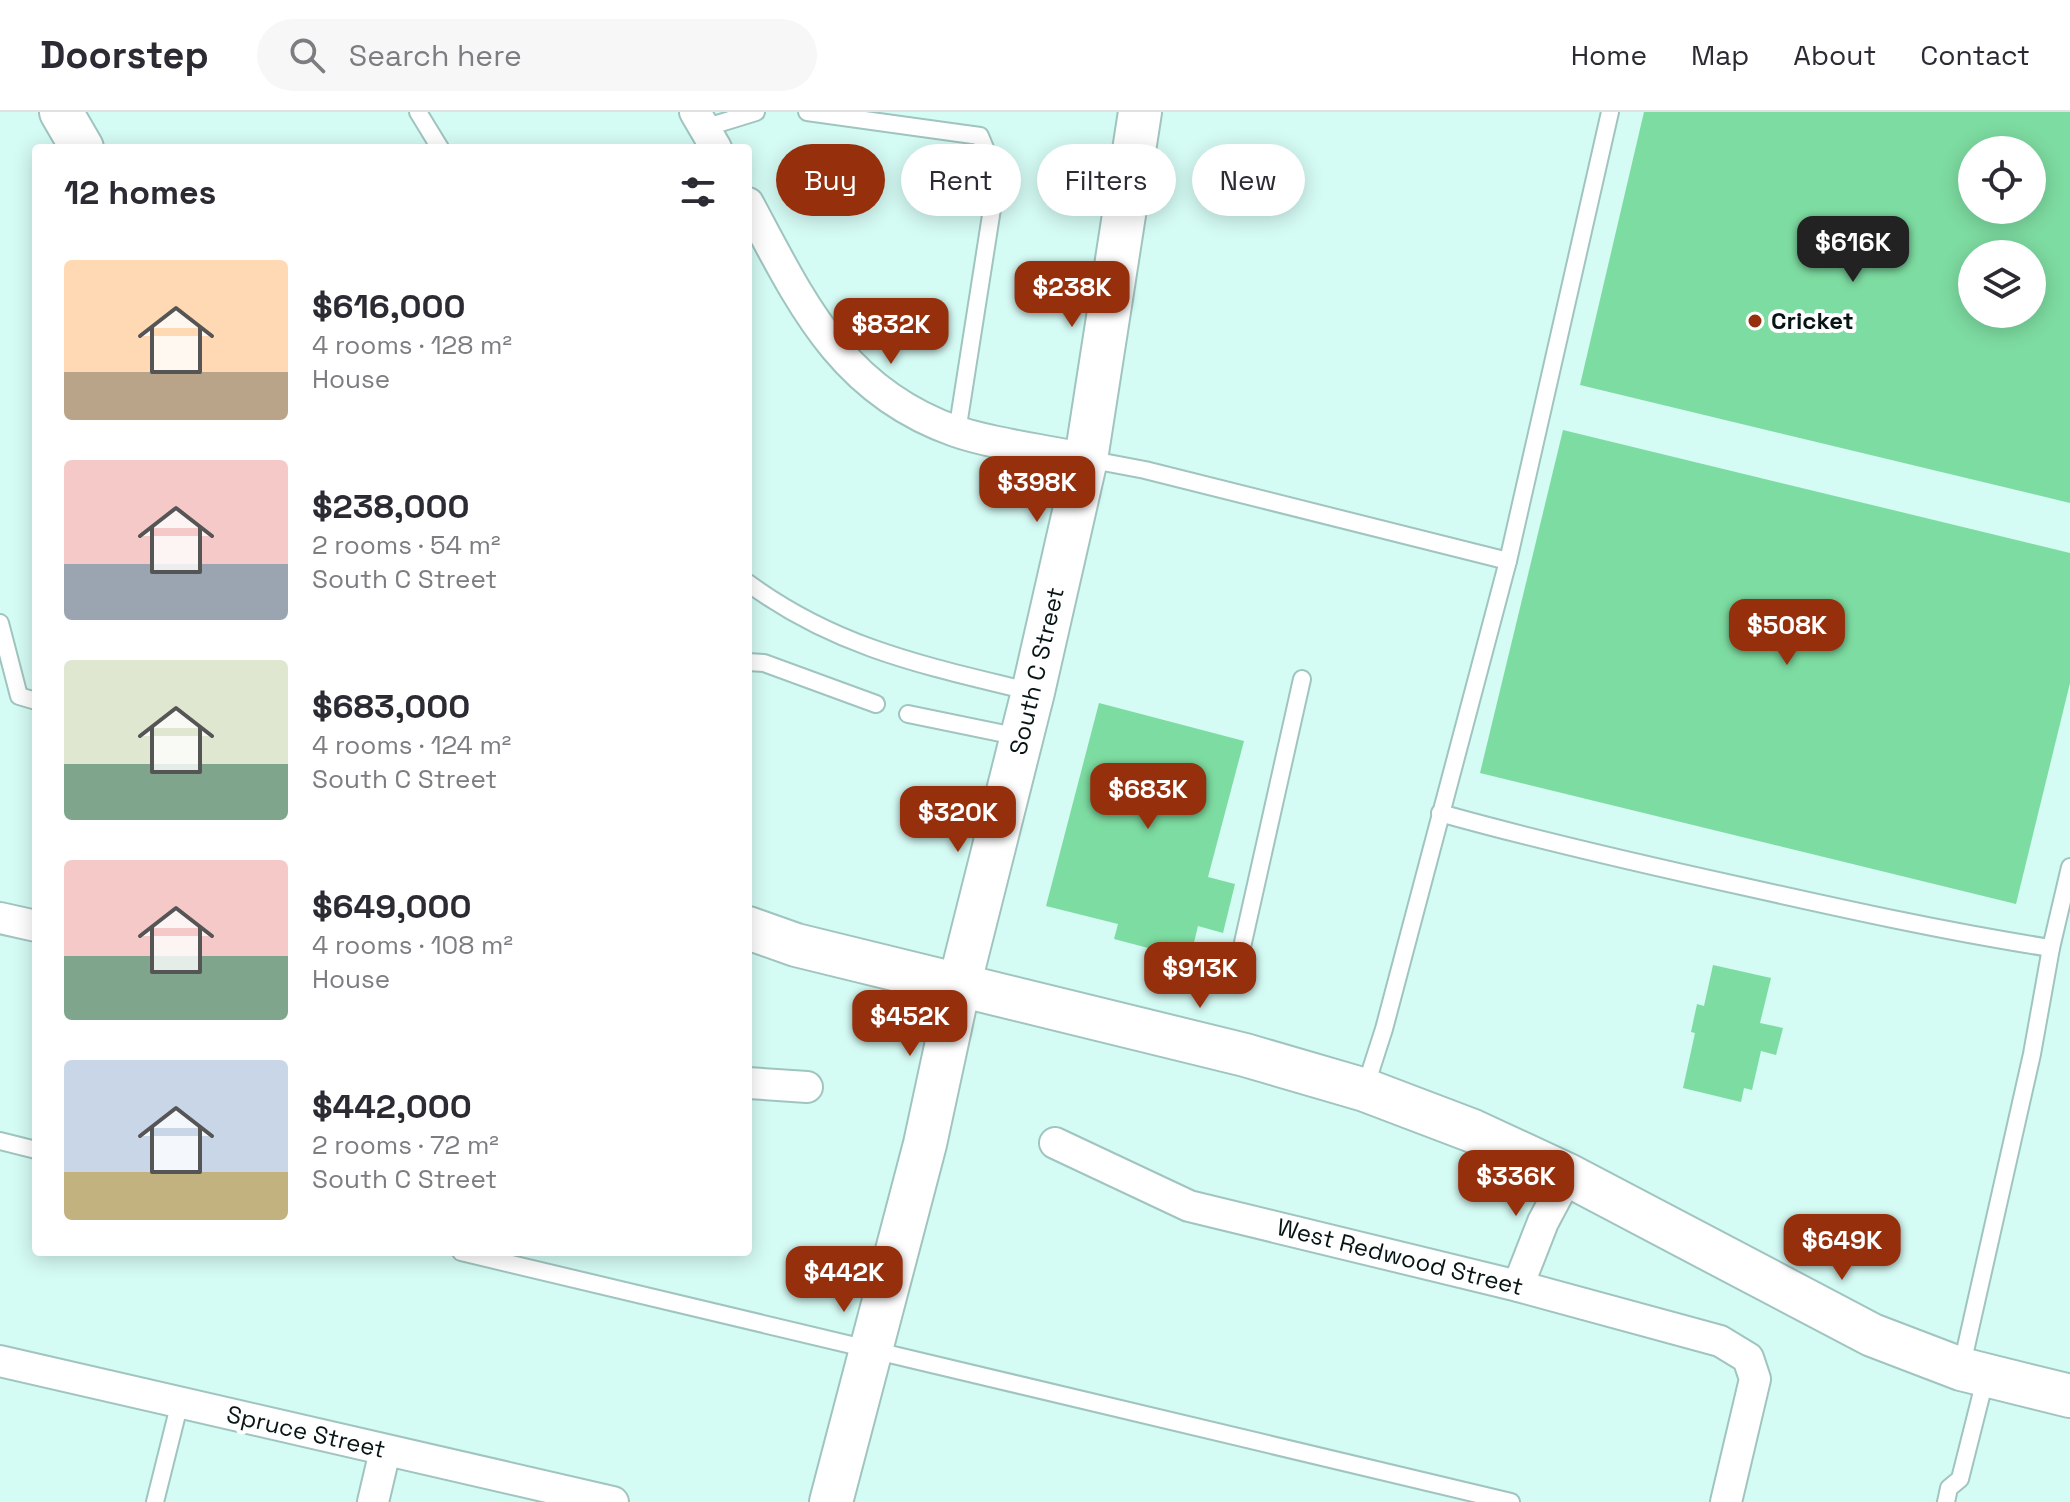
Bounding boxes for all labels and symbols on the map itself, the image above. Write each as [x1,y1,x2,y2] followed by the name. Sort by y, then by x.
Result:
[1797,216,1909,284] pin: $616K
[1016,261,1128,329] pin: $238K
[835,298,947,366] pin: $832K
[1771,305,1854,336] place label: Cricket
[1746,312,1764,330] marker: Cricket
[981,456,1093,524] pin: $398K
[1002,584,1071,758] street label: South C Street
[1731,599,1843,667] pin: $508K
[1092,763,1204,831] pin: $683K
[902,786,1014,854] pin: $320K
[1144,942,1256,1010] pin: $913K
[854,990,966,1058] pin: $452K
[1460,1150,1572,1218] pin: $336K
[1274,1211,1527,1302] street label: West Redwood Street
[1786,1214,1898,1282] pin: $649K
[788,1246,900,1314] pin: $442K
[224,1398,389,1465] street label: Spruce Street

